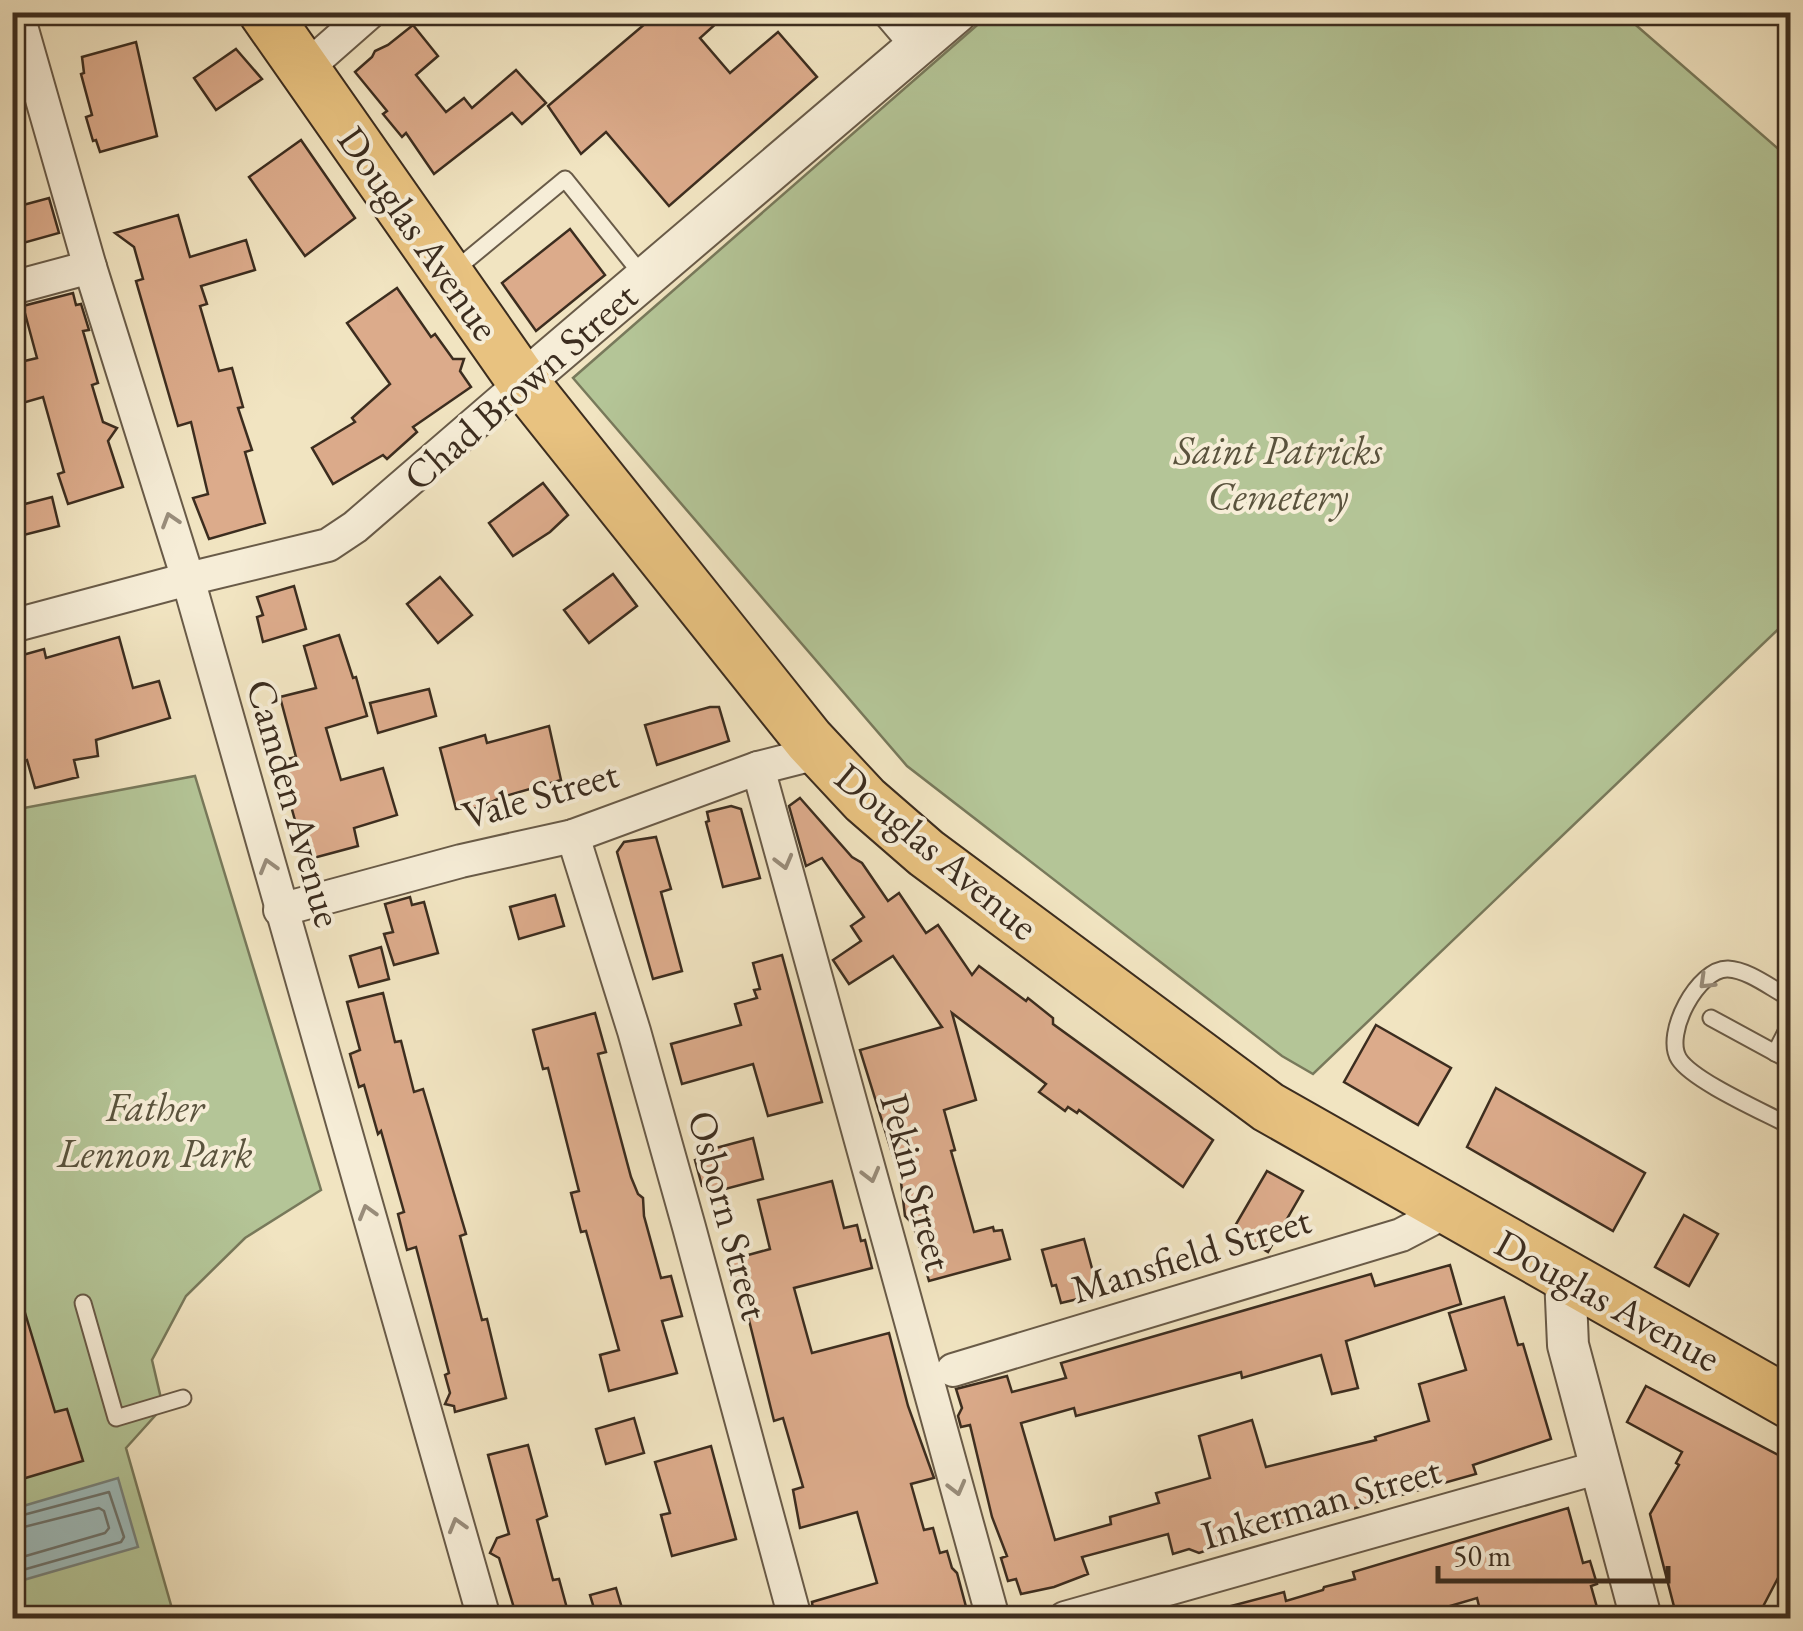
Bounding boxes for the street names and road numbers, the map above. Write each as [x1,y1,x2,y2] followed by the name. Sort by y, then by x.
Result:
[326,116,512,350] street label: Douglas Avenue
[392,270,648,502] street label: Chad Brown Street
[235,673,355,933] street label: Camden Avenue
[456,747,624,841] street label: Vale Street
[825,751,1049,951] street label: Douglas Avenue
[868,1088,966,1277] street label: Pekin Street
[676,1105,782,1326] street label: Osborn Street
[1065,1193,1317,1315] street label: Mansfield Street
[1486,1217,1730,1383] street label: Douglas Avenue
[1195,1443,1447,1561] street label: Inkerman Street

